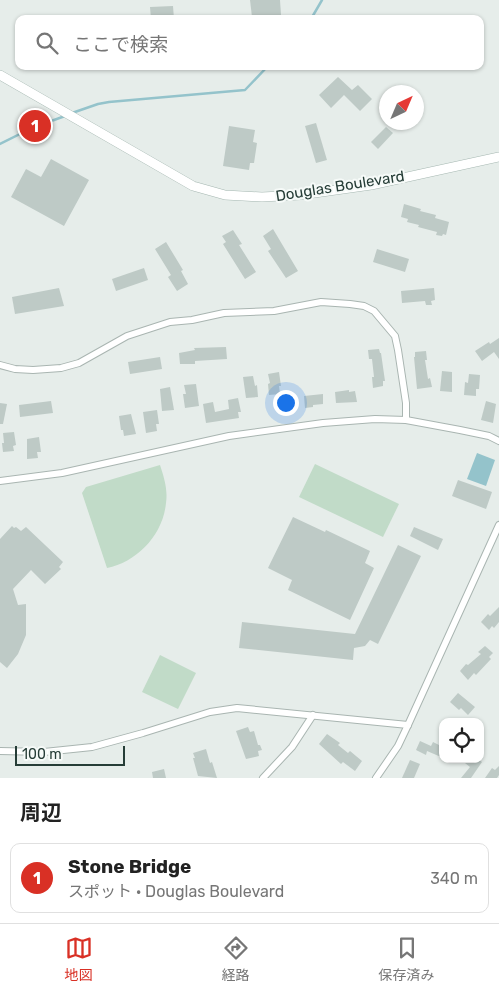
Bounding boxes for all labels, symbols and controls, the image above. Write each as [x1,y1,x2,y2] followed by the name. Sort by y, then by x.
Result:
[15,15,484,70] search box
[33,29,61,57] icon: search
[73,33,168,56] text: ここで検索
[379,85,424,130] north arrow
[19,107,51,145] pin: 1
[274,167,406,205] street label: Douglas Boulevard
[273,390,299,416] your location
[439,718,484,763] map controls
[439,718,484,763] button: locate
[15,743,125,766] scale bar
[22,746,62,763] text: 100 m
[20,800,62,825] text: 周辺
[68,855,191,878] text: Stone Bridge
[33,869,41,888] text: 1
[430,869,478,888] text: 340 m
[68,882,284,901] text: スポット · Douglas Boulevard
[65,934,93,984] tab: 地図
[222,934,250,984] tab: 経路
[379,934,435,984] tab: 保存済み

